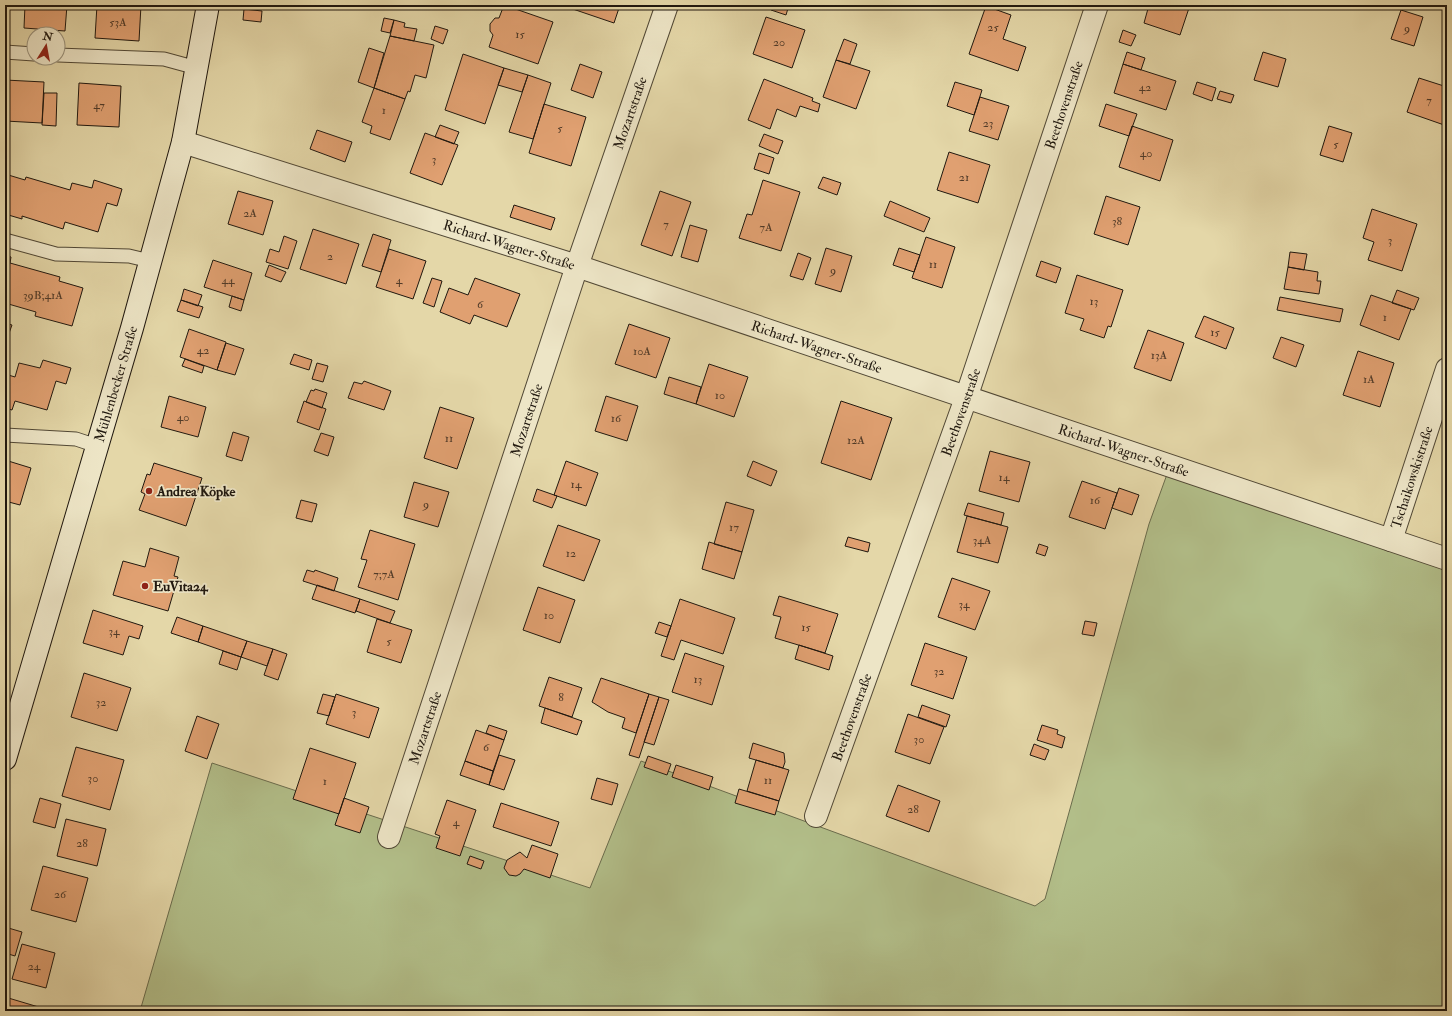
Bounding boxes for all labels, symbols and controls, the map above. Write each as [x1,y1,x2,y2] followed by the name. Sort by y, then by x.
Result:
[109,15,127,30] house number: 53A
[987,20,999,35] house number: 25
[1403,21,1410,36] house number: 9
[26,26,66,66] north arrow
[515,27,525,42] house number: 15
[41,29,55,44] text: N
[773,35,785,50] house number: 20
[1041,58,1086,151] street label: Beethovenstraße
[609,74,650,152] street label: Mozartstraße
[1139,80,1151,95] house number: 42
[1426,93,1432,108] house number: 7
[93,98,105,113] house number: 47
[382,103,386,118] house number: 1
[983,116,993,131] house number: 23
[557,121,563,136] house number: 5
[1333,137,1339,152] house number: 5
[1140,146,1152,161] house number: 40
[432,152,436,167] house number: 3
[959,170,969,185] house number: 21
[243,206,257,221] house number: 2A
[1112,214,1122,229] house number: 38
[441,216,577,273] street label: Richard-Wagner-Straße
[663,217,669,232] house number: 7
[759,220,773,235] house number: 7A
[1388,233,1392,248] house number: 3
[327,249,333,264] house number: 2
[929,257,937,272] house number: 11
[829,263,836,278] house number: 9
[222,273,235,288] house number: 44
[396,273,403,288] house number: 4
[23,288,63,303] house number: 39B;41A
[1090,294,1098,309] house number: 13
[477,297,484,312] house number: 6
[1383,310,1387,325] house number: 1
[749,317,885,377] street label: Richard-Wagner-Straße
[90,324,141,444] street label: Mühlenbecker Straße
[1210,325,1220,340] house number: 15
[197,343,209,358] house number: 42
[633,344,651,359] house number: 10A
[1151,348,1168,363] house number: 13A
[937,366,984,458] street label: Beethovenstraße
[1363,372,1375,387] house number: 1A
[506,381,546,459] street label: Mozartstraße
[715,388,725,403] house number: 10
[177,410,189,425] house number: 40
[611,411,622,426] house number: 16
[1056,420,1192,480] street label: Richard-Wagner-Straße
[1387,424,1436,531] street label: Tschaikowskistraße
[445,431,453,446] house number: 11
[847,433,865,448] house number: 12A
[999,470,1010,485] house number: 14
[571,477,582,492] house number: 14
[156,483,235,501] place label: Andrea Köpke
[144,486,154,496] marker: Andrea Köpke
[1090,493,1101,508] house number: 16
[422,497,429,512] house number: 9
[729,520,739,535] house number: 17
[973,533,992,548] house number: 34A
[566,546,576,561] house number: 12
[373,567,395,582] house number: 7;7A
[153,578,209,595] place label: EuVita24
[140,581,150,591] marker: EuVita24
[958,597,970,612] house number: 34
[544,608,554,623] house number: 10
[801,620,811,635] house number: 15
[108,624,120,639] house number: 34
[386,634,392,649] house number: 5
[934,664,944,679] house number: 32
[828,671,875,763] street label: Beethovenstraße
[694,672,702,687] house number: 13
[405,689,445,767] street label: Mozartstraße
[558,690,564,705] house number: 8
[96,695,106,710] house number: 32
[352,705,356,720] house number: 3
[914,732,924,747] house number: 30
[483,740,490,755] house number: 6
[88,771,98,786] house number: 30
[764,773,772,788] house number: 11
[323,774,327,789] house number: 1
[907,802,919,817] house number: 28
[453,815,460,830] house number: 4
[76,836,88,851] house number: 28
[54,887,67,902] house number: 26
[28,959,41,974] house number: 24

